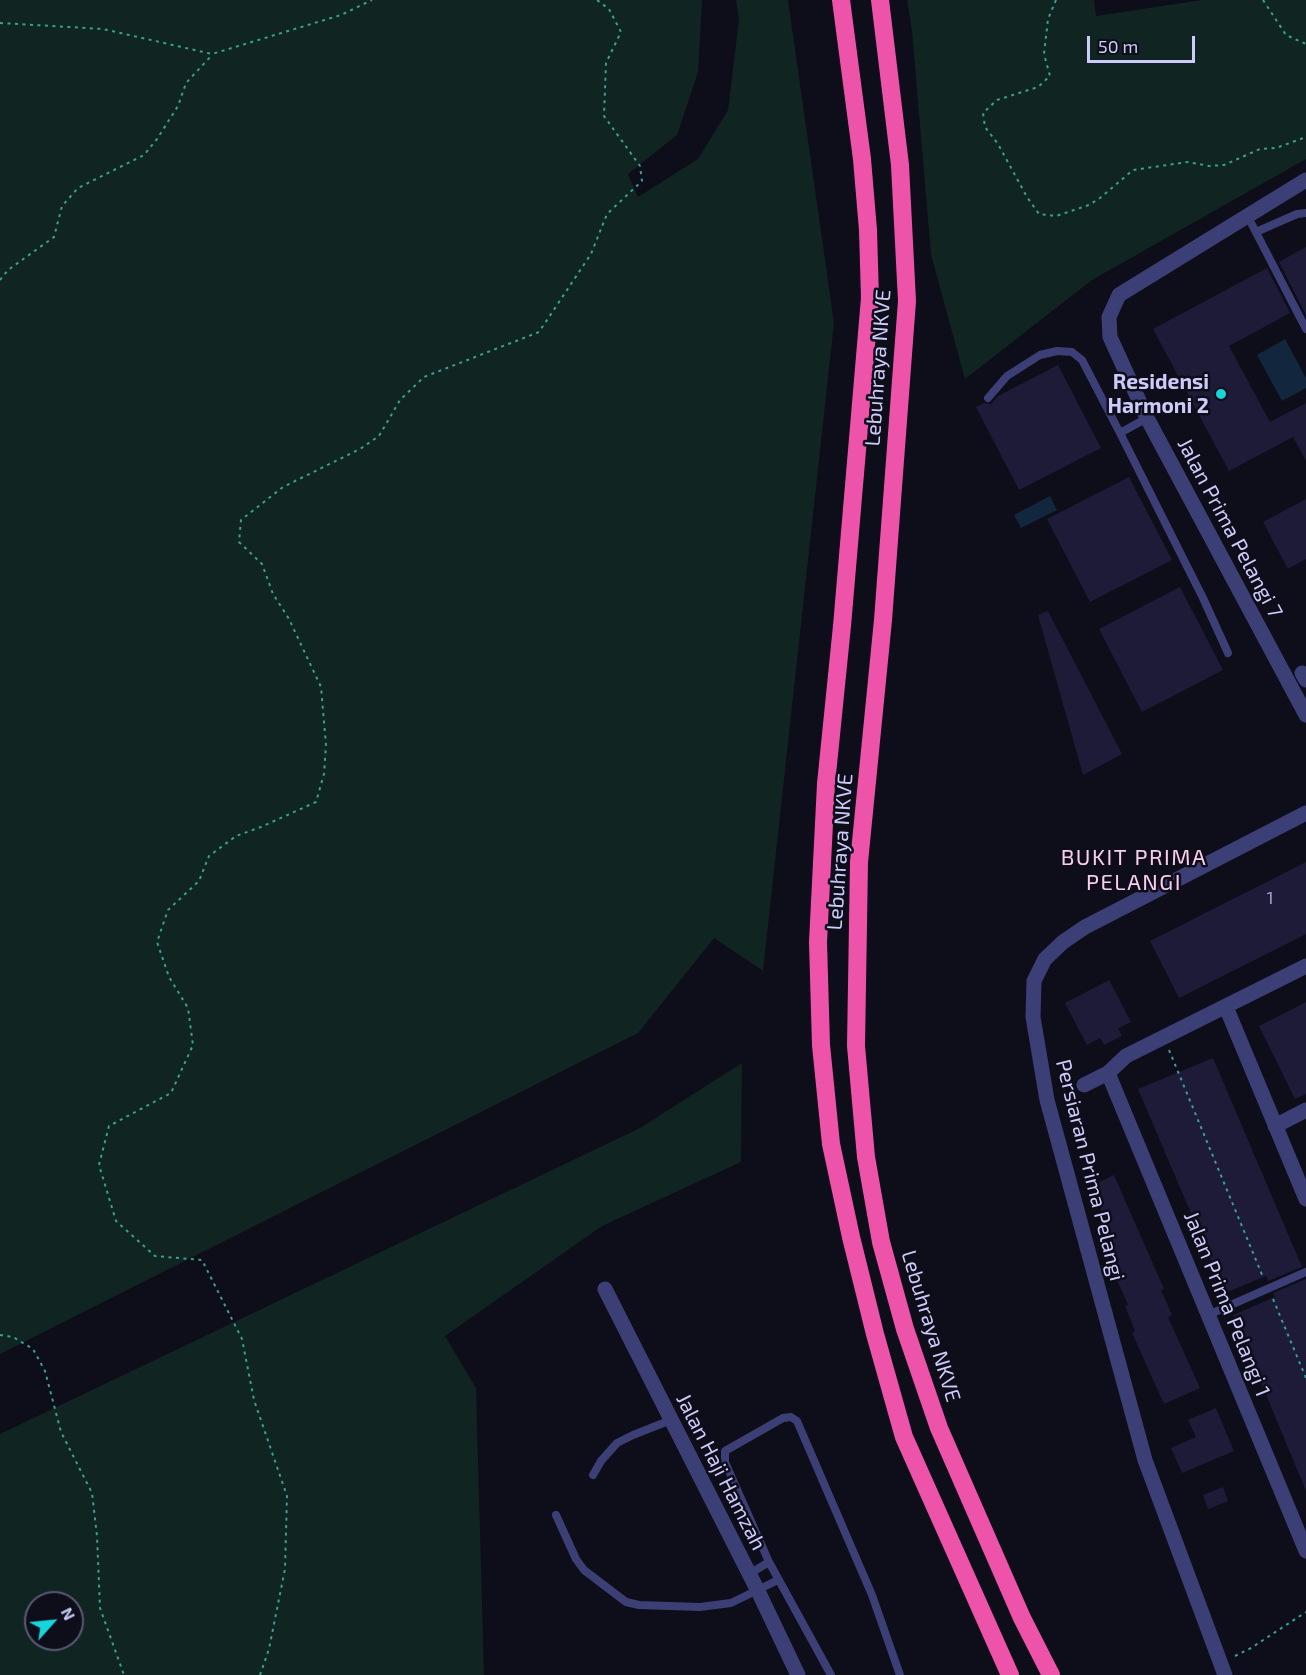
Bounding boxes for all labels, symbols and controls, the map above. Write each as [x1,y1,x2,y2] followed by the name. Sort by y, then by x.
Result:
[1090,24,1198,62] scale bar
[1098,35,1138,57] text: 50 m
[860,289,896,447] street label: Lebuhraya NKVE
[1108,369,1209,419] place label: Residensi Harmoni 2
[1214,387,1228,401] marker: Residensi Harmoni 2
[1172,434,1288,622] street label: Jalan Prima Pelangi 7
[822,773,858,931] street label: Lebuhraya NKVE
[1061,845,1207,896] district label: BUKIT PRIMA PELANGI
[1266,887,1274,909] house number: 1
[1050,1057,1130,1283] street label: Persiaran Prima Pelangi
[1178,1208,1276,1400] street label: Jalan Prima Pelangi 1
[896,1247,966,1405] street label: Lebuhraya NKVE
[671,1389,771,1555] street label: Jalan Haji Hamzah
[24,1591,84,1651] north arrow
[58,1604,80,1623] text: N

